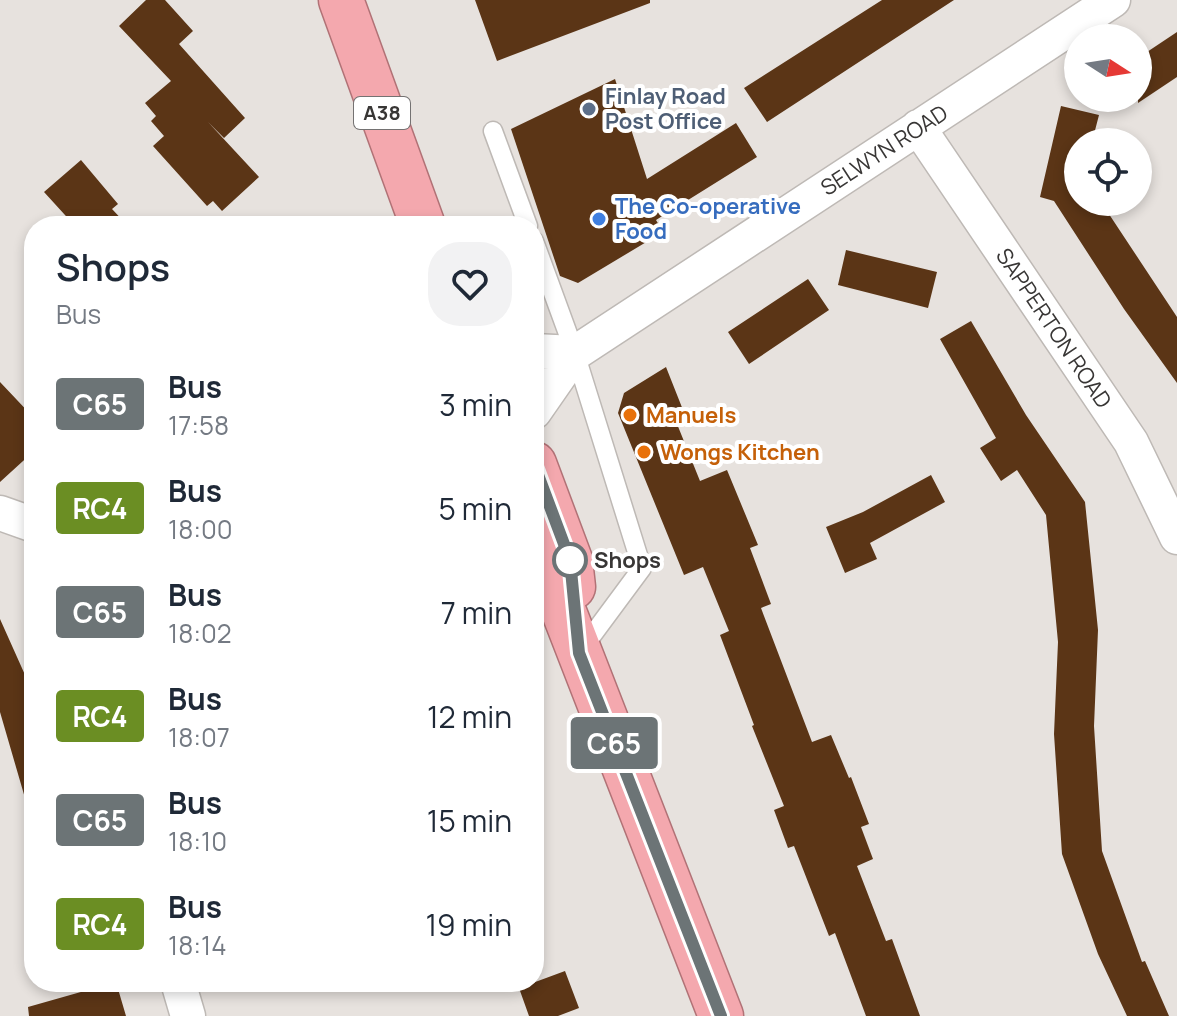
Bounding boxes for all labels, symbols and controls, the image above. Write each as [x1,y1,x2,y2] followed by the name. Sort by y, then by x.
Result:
[1064,24,1152,112] north arrow
[1064,24,1152,216] map controls
[605,81,726,136] place label: Finlay Road Post Office
[354,97,410,129] road number: A38
[815,98,953,202] street label: SELWYN ROAD
[580,100,598,118] marker: Finlay Road Post Office
[1064,128,1152,216] button: locate
[615,191,801,246] place label: The Co-operative Food
[590,210,608,228] marker: The Co-operative Food
[56,240,170,292] text: Shops
[428,242,512,326] button: heart
[989,242,1119,414] street label: SAPPERTON ROAD
[56,296,101,332] text: Bus
[168,366,222,407] text: Bus
[439,384,512,425] text: 3 min
[73,385,127,423] text: C65
[646,400,736,430] place label: Manuels
[621,406,639,424] marker: Manuels
[168,407,229,443] text: 17:58
[660,437,820,467] place label: Wongs Kitchen
[635,443,653,461] marker: Wongs Kitchen
[168,470,222,511] text: Bus
[438,488,512,529] text: 5 min
[73,489,127,527] text: RC4
[168,511,233,547] text: 18:00
[553,543,587,577] marker: Shops
[594,545,661,575] place label: Shops
[168,574,222,615] text: Bus
[441,592,512,633] text: 7 min
[73,593,127,631] text: C65
[168,615,232,651] text: 18:02
[168,678,222,719] text: Bus
[427,696,512,737] text: 12 min
[73,697,127,735] text: RC4
[568,717,660,769] line badge: C65
[168,719,230,755] text: 18:07
[587,724,641,762] text: C65
[168,782,222,823] text: Bus
[427,800,512,841] text: 15 min
[73,801,127,839] text: C65
[168,823,227,859] text: 18:10
[168,886,222,927] text: Bus
[425,904,512,945] text: 19 min
[73,905,127,943] text: RC4
[168,927,226,963] text: 18:14

